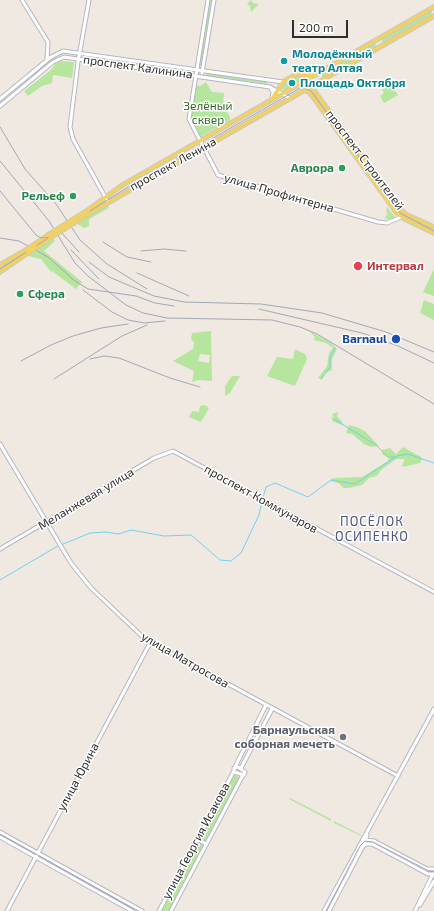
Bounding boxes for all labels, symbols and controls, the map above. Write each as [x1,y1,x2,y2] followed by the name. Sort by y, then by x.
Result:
[294,12,350,38] scale bar
[299,20,333,34] text: 200 m
[292,47,372,75] place label: Молодёжный театр Алтая
[82,52,194,82] street label: проспект Калинина
[279,56,289,66] marker: Молодёжный театр Алтая
[300,76,406,90] place label: Площадь Октября
[287,78,297,88] marker: Площадь Октября
[184,99,232,127] park label: Зелёный сквер
[323,107,407,213] street label: проспект Строителей
[127,134,219,194] street label: проспект Ленина
[291,161,334,175] place label: Аврора
[337,163,347,173] marker: Аврора
[222,170,336,216] street label: улица Профинтерна
[21,189,65,203] place label: Рельеф
[68,191,78,201] marker: Рельеф
[367,259,424,273] place label: Интервал
[352,260,364,272] marker: Интервал
[28,287,65,301] place label: Сфера
[15,289,25,299] marker: Сфера
[342,332,387,346] place label: Barnaul
[390,333,402,345] marker: Barnaul
[202,462,320,536] street label: проспект Коммунаров
[35,465,137,533] street label: Меланжевая улица
[335,514,409,545] district label: ПОСЁЛОК ОСИПЕНКО
[139,629,231,691] street label: улица Матросова
[235,723,335,751] place label: Барнаульская соборная мечеть
[338,732,348,742] marker: Барнаульская соборная мечеть
[54,741,102,813] street label: улица Юрина
[159,780,233,902] street label: улица Георгия Исакова

